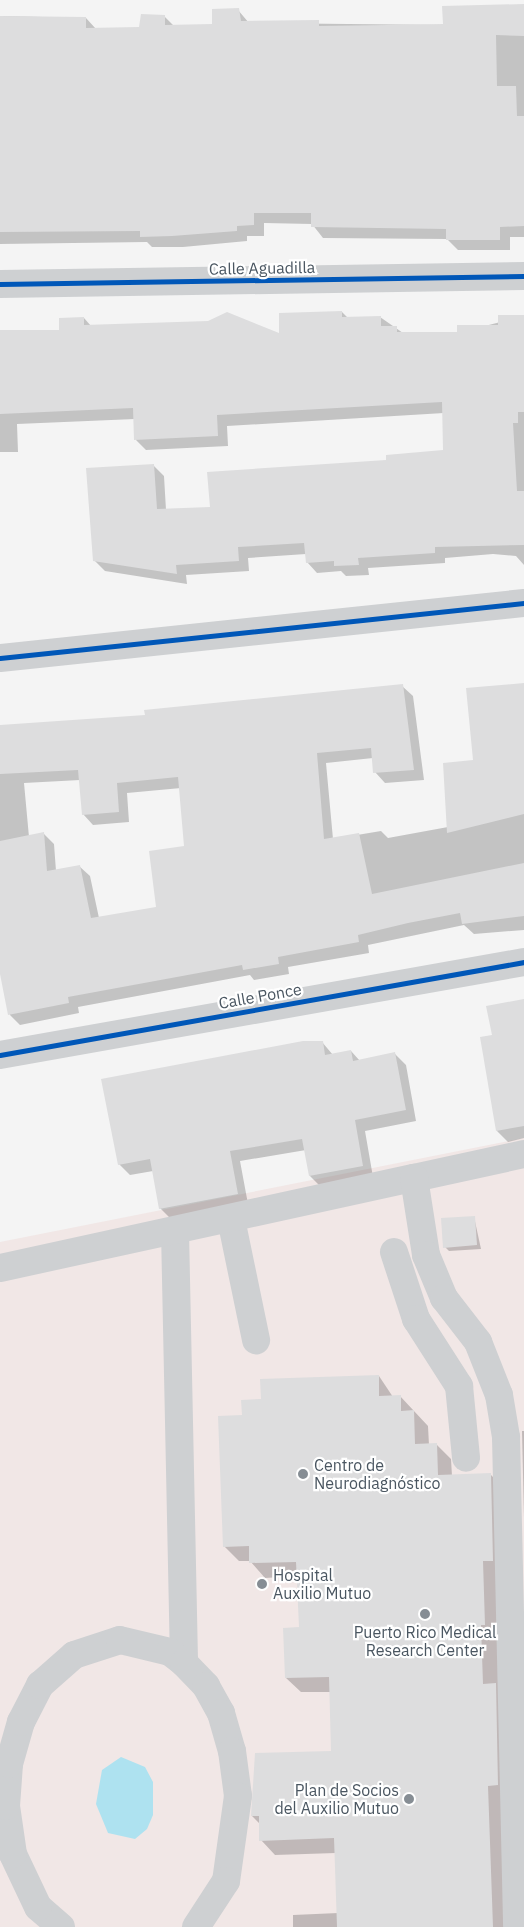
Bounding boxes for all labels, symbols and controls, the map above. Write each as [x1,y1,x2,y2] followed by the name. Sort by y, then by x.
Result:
[209,257,315,279] street label: Calle Aguadilla
[217,979,303,1013] street label: Calle Ponce
[314,1455,440,1493] place label: Centro de Neurodiagnóstico
[296,1467,310,1481] marker: Centro de Neurodiagnóstico
[273,1565,371,1603] place label: Hospital Auxilio Mutuo
[255,1577,269,1591] marker: Hospital Auxilio Mutuo
[419,1608,431,1620] marker: Puerto Rico Medical Research Center
[354,1622,496,1660] place label: Puerto Rico Medical Research Center
[275,1780,399,1818] place label: Plan de Socios del Auxilio Mutuo
[403,1793,415,1805] marker: Plan de Socios del Auxilio Mutuo

